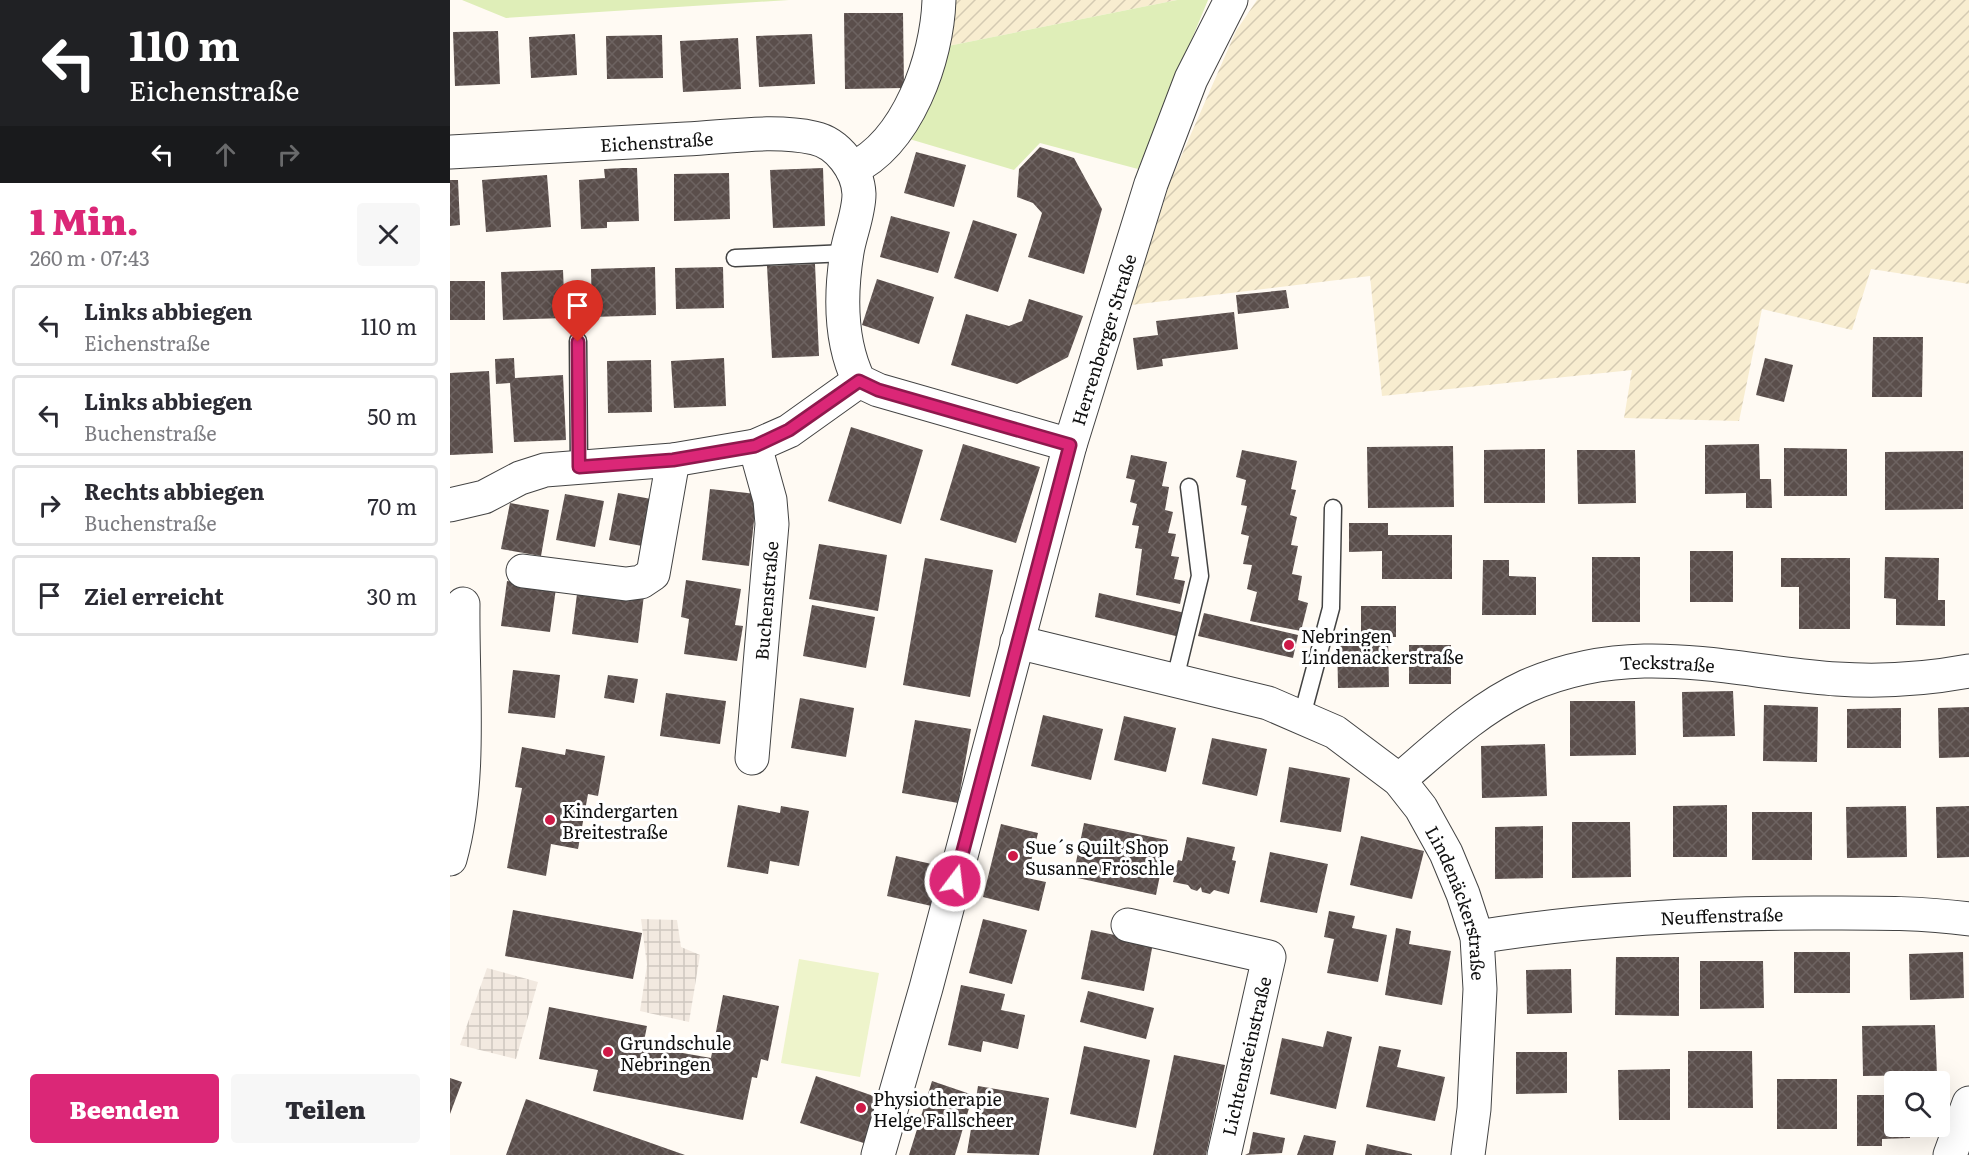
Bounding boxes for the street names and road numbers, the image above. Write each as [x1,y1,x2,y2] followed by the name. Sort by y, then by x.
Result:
[599,124,714,158] street label: Eichenstraße
[1063,250,1142,429] street label: Herrenberger Straße
[747,540,784,661] street label: Buchenstraße
[1618,647,1716,678] street label: Teckstraße
[1420,820,1493,981] street label: Lindenäckerstraße
[1660,900,1784,931] street label: Neuffenstraße
[1215,974,1277,1138] street label: Lichtensteinstraße

